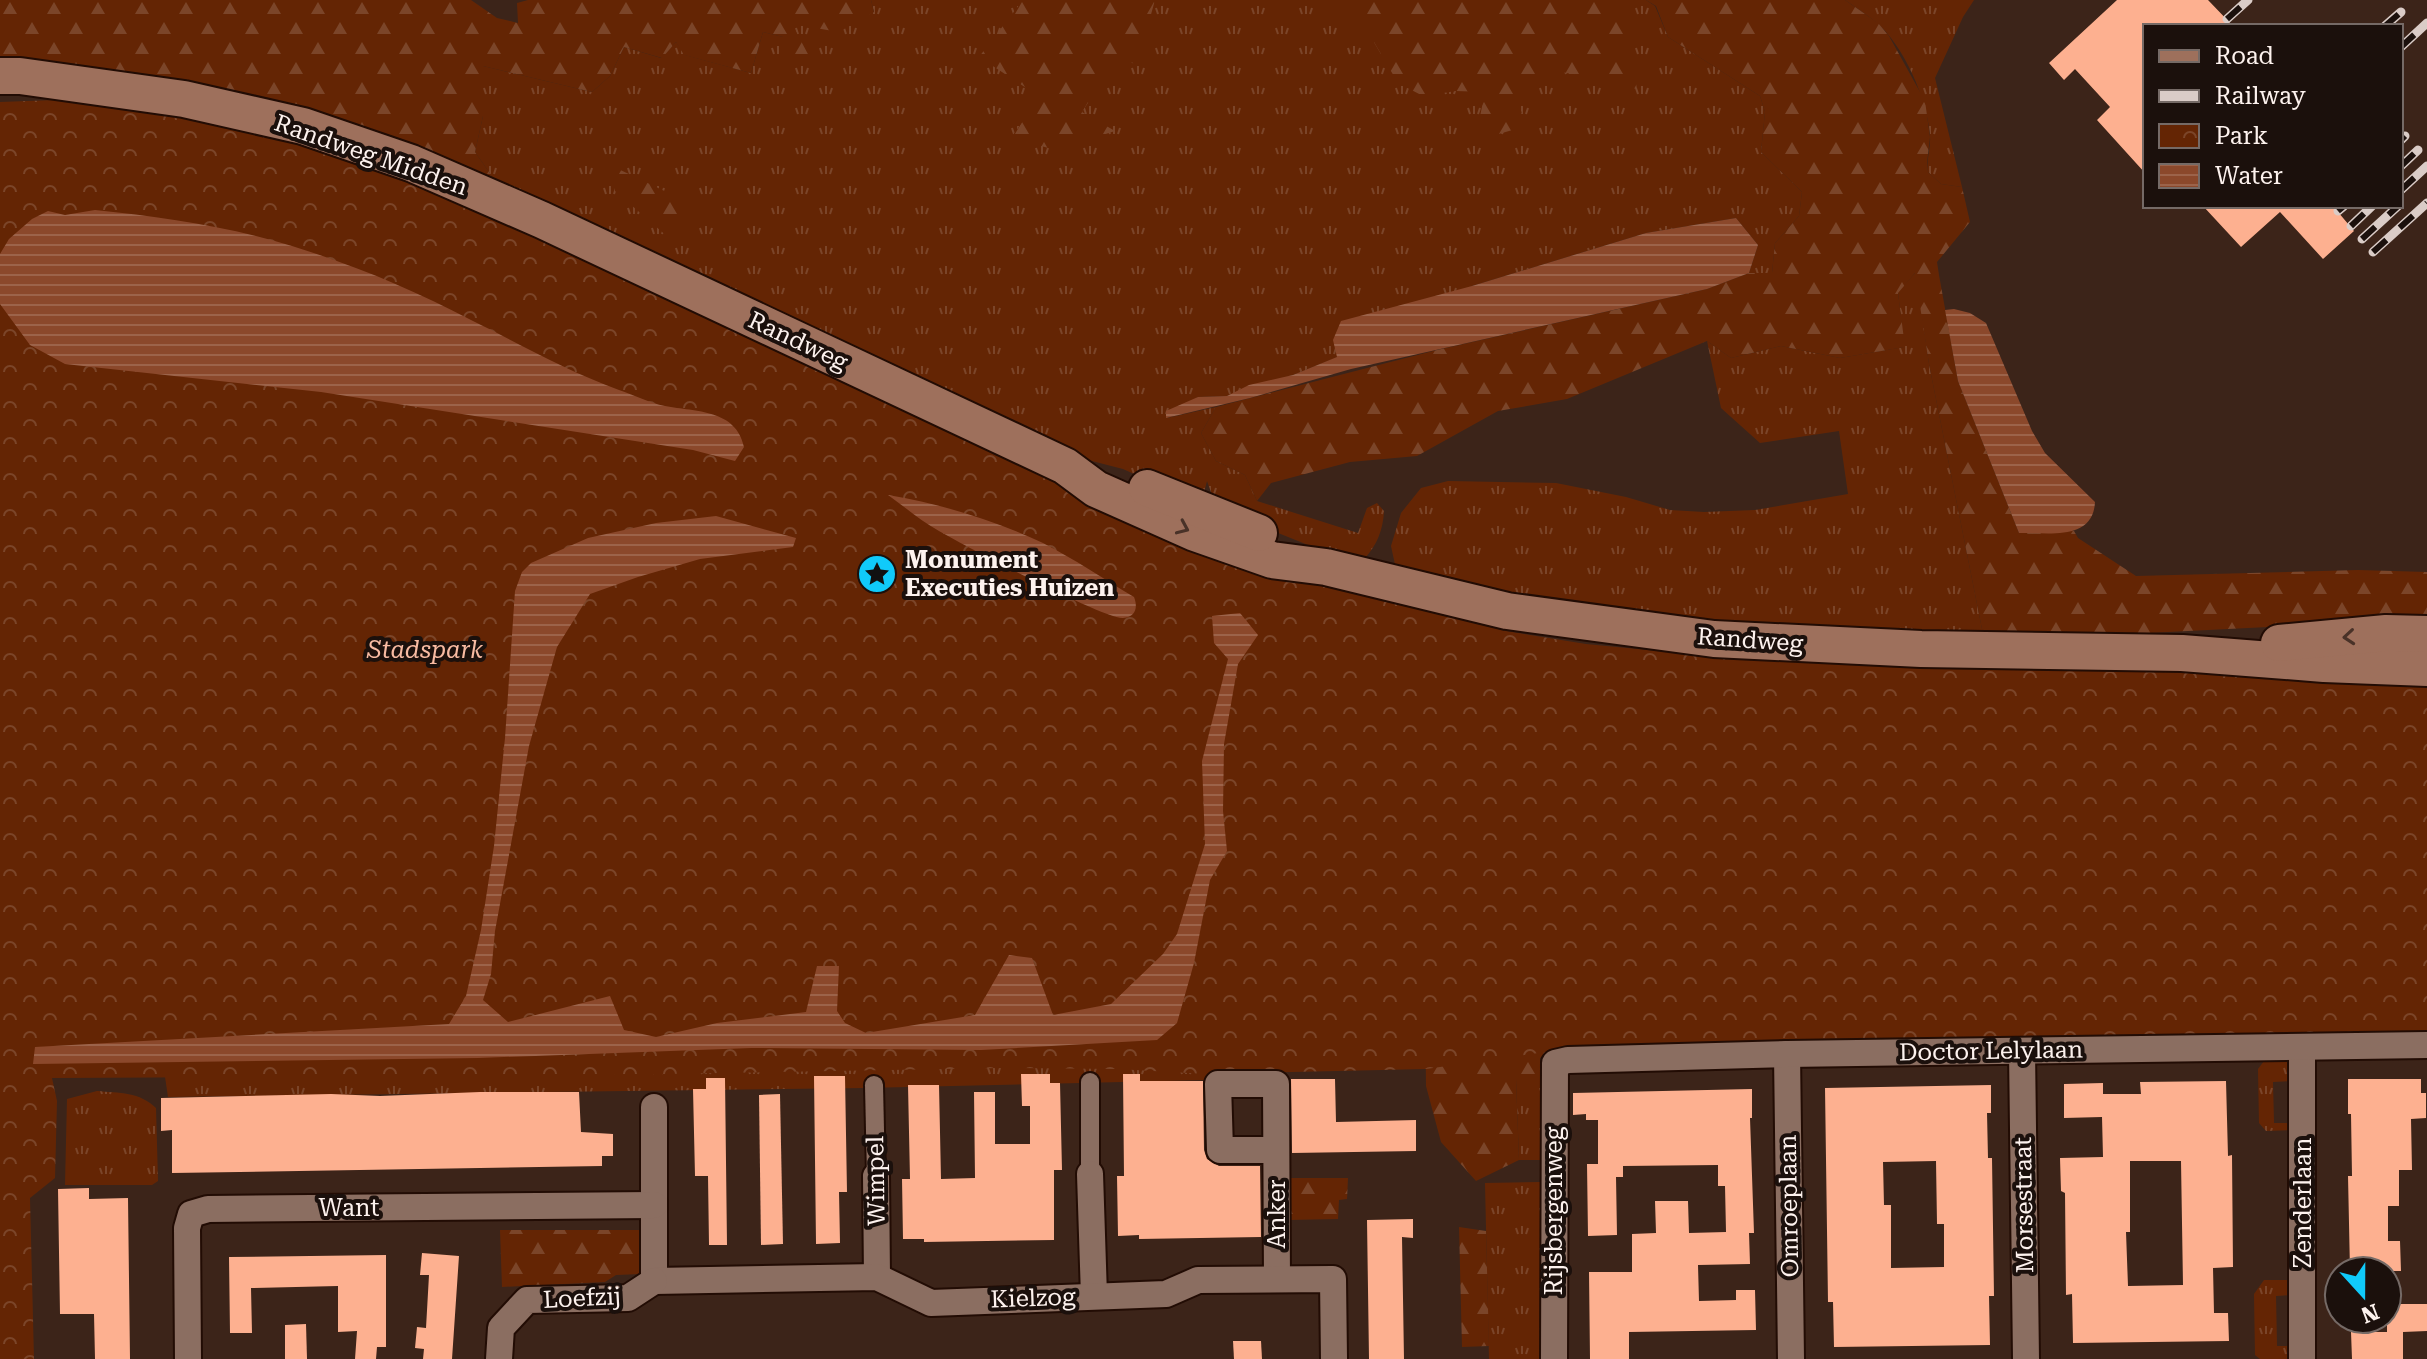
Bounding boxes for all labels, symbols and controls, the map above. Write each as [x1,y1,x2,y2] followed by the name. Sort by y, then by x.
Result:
[2143,24,2403,208] legend
[2215,42,2274,70] text: Road
[2215,82,2306,110] text: Railway
[271,109,471,201] street label: Randweg Midden
[2215,122,2268,150] text: Park
[2215,162,2283,190] text: Water
[744,306,852,376] street label: Randweg
[1175,518,1189,534] one-way arrow
[905,546,1114,602] place label: Monument Executies Huizen
[856,553,898,595] place icon: Monument Executies Huizen
[1696,622,1804,658] street label: Randweg
[2342,628,2355,645] one-way arrow
[366,636,483,664] park label: Stadspark
[1899,1035,2083,1067] street label: Doctor Lelylaan
[1540,1126,1568,1295] street label: Rijsbergenweg
[1774,1134,1804,1278] street label: Omroeplaan
[861,1136,891,1226] street label: Wimpel
[2009,1137,2039,1273] street label: Morsestraat
[2289,1138,2317,1268] street label: Zenderlaan
[1263,1179,1291,1249] street label: Anker
[319,1194,379,1222] street label: Want
[2323,1255,2403,1335] north arrow
[542,1282,622,1314] street label: Loefzij
[990,1283,1076,1313] street label: Kielzog
[2358,1298,2382,1328] text: N

